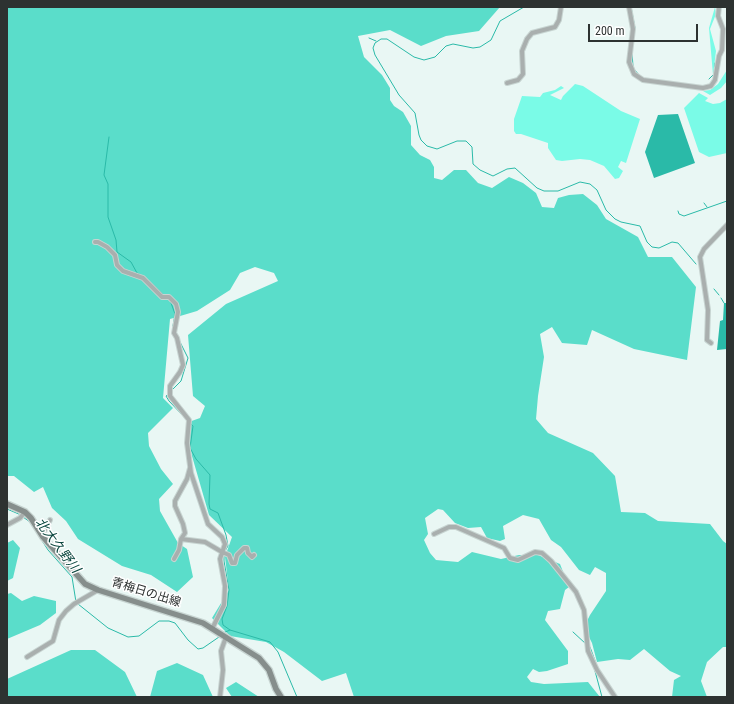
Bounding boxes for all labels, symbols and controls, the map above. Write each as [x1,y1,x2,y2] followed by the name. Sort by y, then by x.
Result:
[590,16,700,42] scale bar
[595,24,625,38] text: 200 m
[31,515,83,577] water label: 北大久野川
[109,576,183,610] street label: 青梅日の出線

